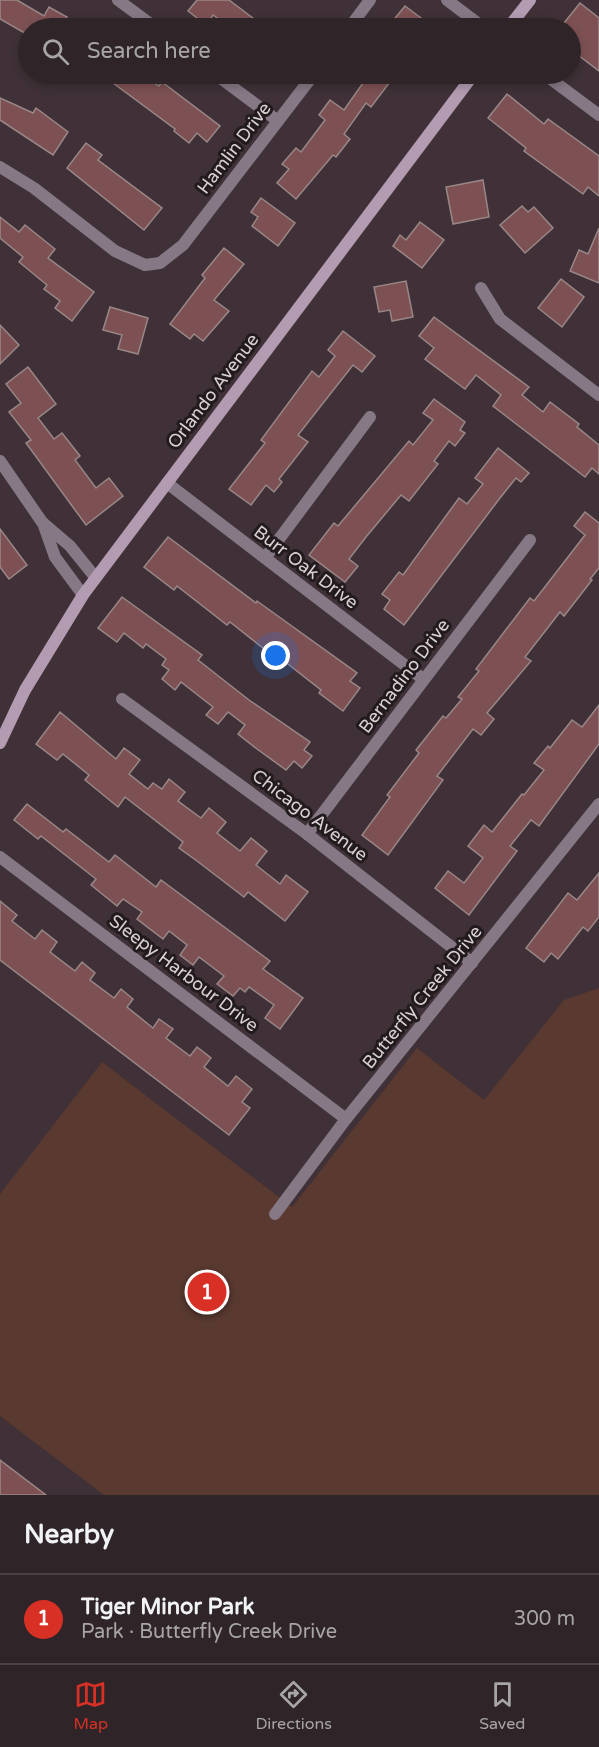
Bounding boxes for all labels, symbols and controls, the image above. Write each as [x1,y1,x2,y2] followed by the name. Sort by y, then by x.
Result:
[18,18,581,84] search box
[39,35,72,68] icon: search
[87,38,211,64] text: Search here
[192,98,276,198] street label: Hamlin Drive
[163,329,263,453] street label: Orlando Avenue
[249,521,363,613] street label: Burr Oak Drive
[354,615,454,737] street label: Bernadino Drive
[261,641,290,670] your location
[248,764,372,866] street label: Chicago Avenue
[105,910,263,1036] street label: Sleepy Harbour Drive
[357,921,487,1073] street label: Butterfly Creek Drive
[188,1270,226,1314] pin: 1
[24,1519,114,1550] text: Nearby
[81,1594,255,1620] text: Tiger Minor Park
[37,1607,50,1631] text: 1
[514,1607,575,1631] text: 300 m
[81,1620,337,1644] text: Park · Butterfly Creek Drive
[74,1678,108,1734] tab: Map
[255,1678,332,1734] tab: Directions
[479,1678,525,1734] tab: Saved

